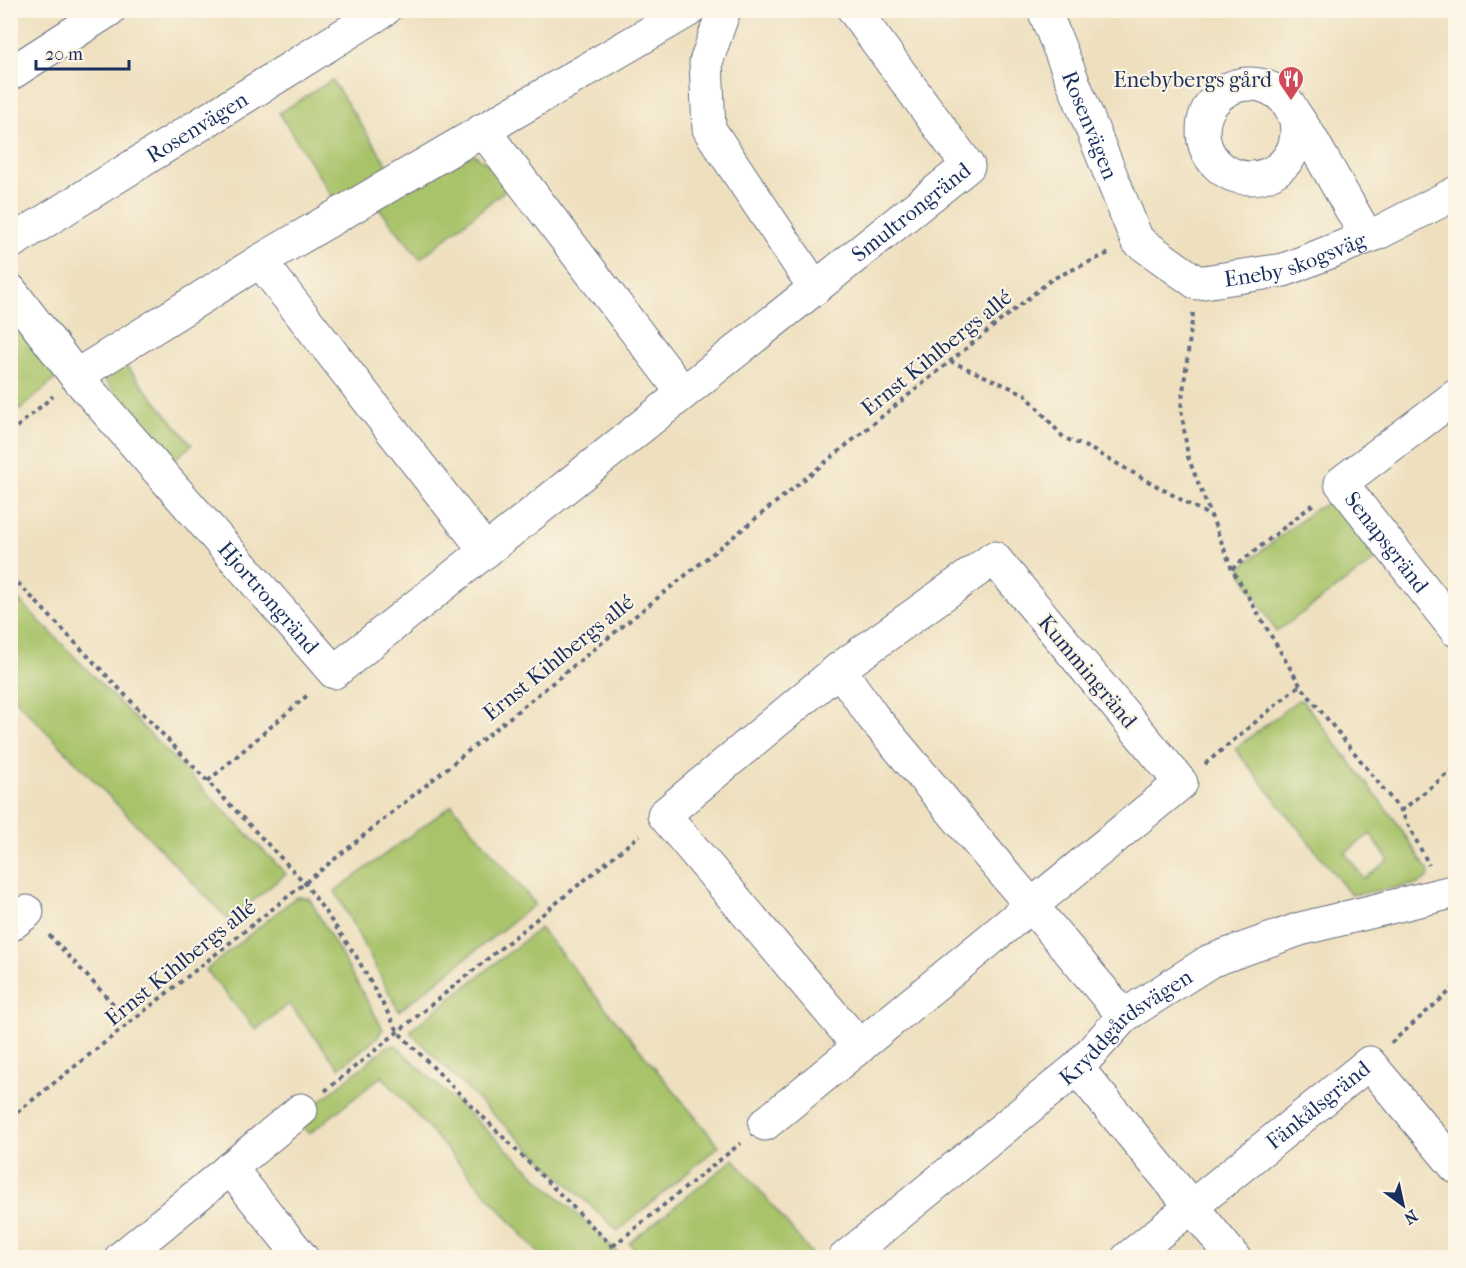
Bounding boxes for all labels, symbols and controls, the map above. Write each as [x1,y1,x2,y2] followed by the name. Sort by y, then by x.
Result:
[36,33,129,71] scale bar
[45,44,83,65] text: 20 m
[1276,64,1306,102] restaurant icon: Enebybergs gård
[1056,67,1123,184] street label: Rosenvägen
[1113,67,1273,93] place label: Enebybergs gård
[142,86,253,169] street label: Rosenvägen
[847,156,977,268] street label: Smultrongränd
[1222,227,1370,293] street label: Eneby skogsväg
[856,284,1017,422] street label: Ernst Kihlbergs allé
[1339,487,1435,599] street label: Senapsgränd
[212,536,325,660] street label: Hjortrongränd
[478,589,639,727] street label: Ernst Kihlbergs allé
[1032,610,1143,734] street label: Kummingränd
[100,894,261,1032] street label: Ernst Kihlbergs allé
[1054,964,1197,1091] street label: Kryddgårdsvägen
[1261,1055,1376,1155] street label: Fänkålsgränd
[1373,1175,1433,1235] north arrow
[1400,1206,1421,1229] text: N

